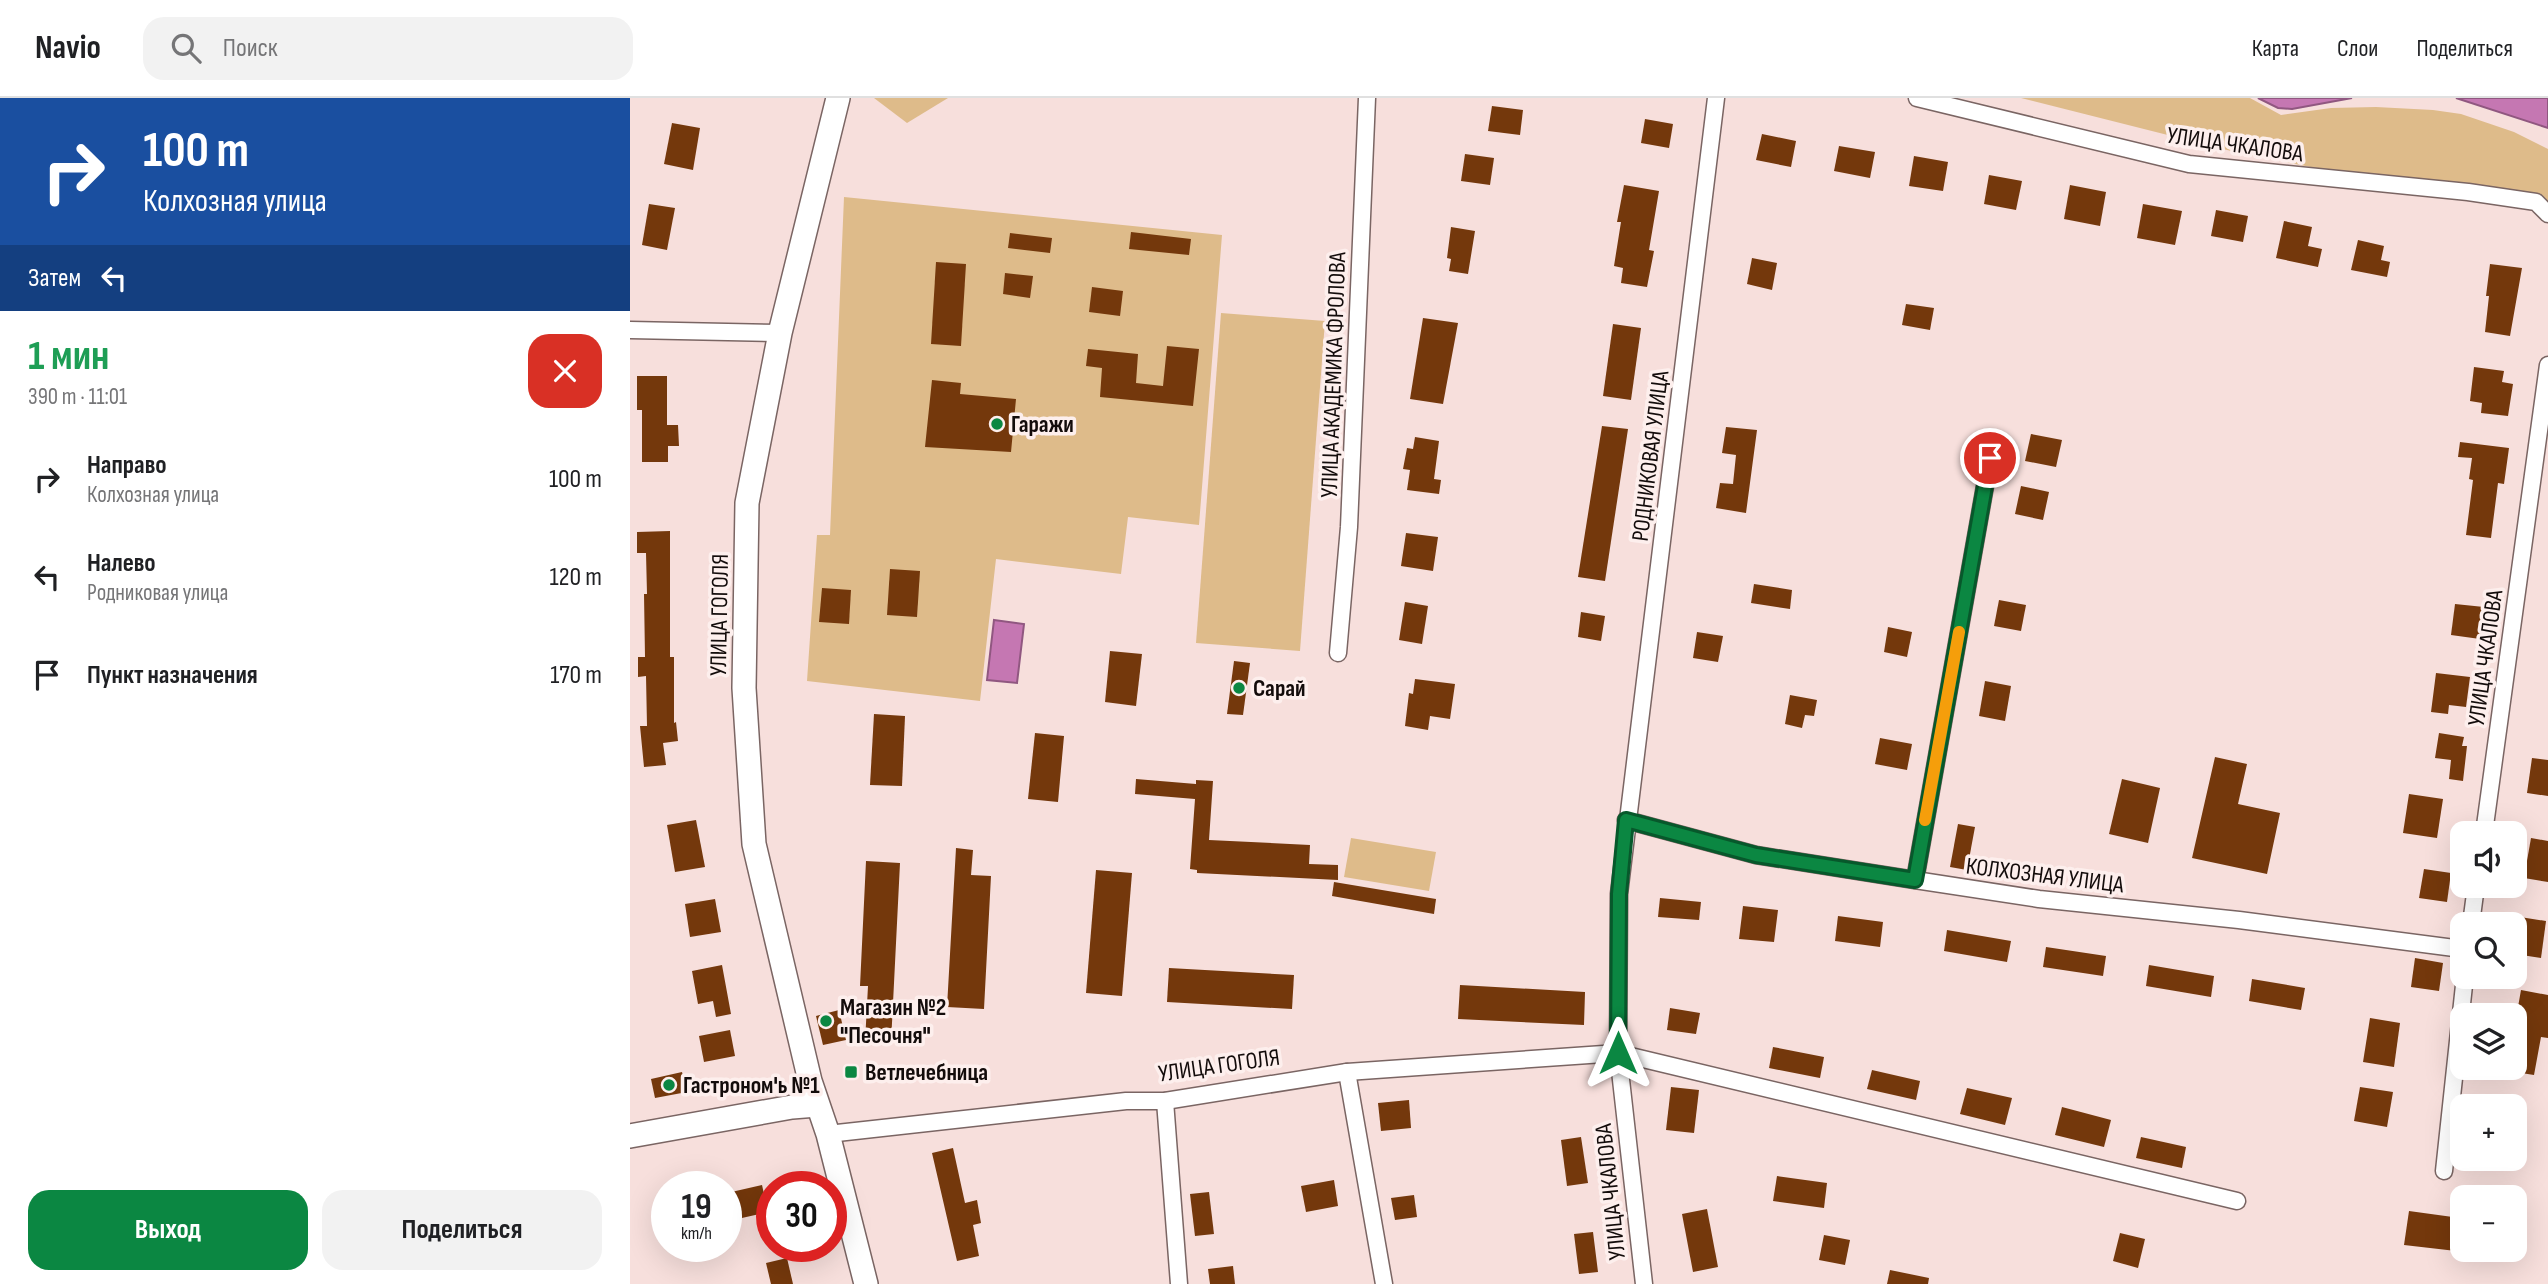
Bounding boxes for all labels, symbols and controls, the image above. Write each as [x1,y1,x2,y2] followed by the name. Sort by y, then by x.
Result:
[143,17,633,80] search box
[35,28,101,68] text: Navio
[167,29,205,67] icon: search
[223,33,278,64] text: Поиск
[2252,34,2299,63] text: Карта
[2337,34,2378,63] text: Слои
[2416,34,2513,63] text: Поделиться
[2165,121,2306,168] street label: УЛИЦА ЧКАЛОВА
[143,122,249,181] text: 100 m
[28,126,119,217] icon: right
[143,182,327,221] text: Колхозная улица
[1315,251,1352,498] street label: УЛИЦА АКАДЕМИКА ФРОЛОВА
[95,259,133,297] icon: left
[28,263,81,294] text: Затем
[28,331,109,382] text: 1 мин
[528,334,602,408] button: close
[1626,368,1675,543] street label: РОДНИКОВАЯ УЛИЦА
[28,383,127,411] text: 390 m · 11:01
[1011,410,1074,439] place label: Гаражи
[989,416,1005,432] marker: Гаражи
[1960,428,2020,488] pin
[1971,439,2009,477] icon: arrive
[87,450,166,481] text: Направо
[28,460,66,498] icon: right
[549,464,602,495] text: 100 m
[87,481,219,509] text: Колхозная улица
[87,548,156,579] text: Налево
[704,554,735,676] street label: УЛИЦА ГОГОЛЯ
[28,558,66,596] icon: left
[549,562,602,593] text: 120 m
[87,579,228,607] text: Родниковая улица
[2462,587,2509,728] street label: УЛИЦА ЧКАЛОВА
[28,656,66,694] icon: arrive
[87,660,258,691] text: Пункт назначения
[550,660,602,691] text: 170 m
[1253,674,1306,703] place label: Сарай
[1231,680,1247,696] marker: Сарай
[2450,821,2527,1262] map controls
[2450,821,2527,898] button: sound
[1964,851,2126,900] street label: КОЛХОЗНАЯ УЛИЦА
[2450,912,2527,989] button: search
[840,993,946,1050] place label: Магазин №2 "Песочня"
[2450,1003,2527,1080] button: layers
[818,1013,834,1029] marker: Магазин №2 "Песочня"
[1581,1016,1655,1090] position arrow
[1156,1043,1282,1088] street label: УЛИЦА ГОГОЛЯ
[865,1058,988,1087] place label: Ветлечебница
[843,1064,859,1080] marker: Ветлечебница
[683,1071,820,1100] place label: Гастроном'ь №1
[661,1077,677,1093] marker: Гастроном'ь №1
[2450,1094,2527,1171] button: +
[1589,1122,1632,1262] street label: УЛИЦА ЧКАЛОВА
[756,1171,847,1262] speed limit sign: 30
[2450,1185,2527,1262] button: −
[681,1186,712,1229] text: 19
[28,1190,308,1270] button: Выход
[322,1190,602,1270] button: Поделиться
[681,1223,712,1244] text: km/h

